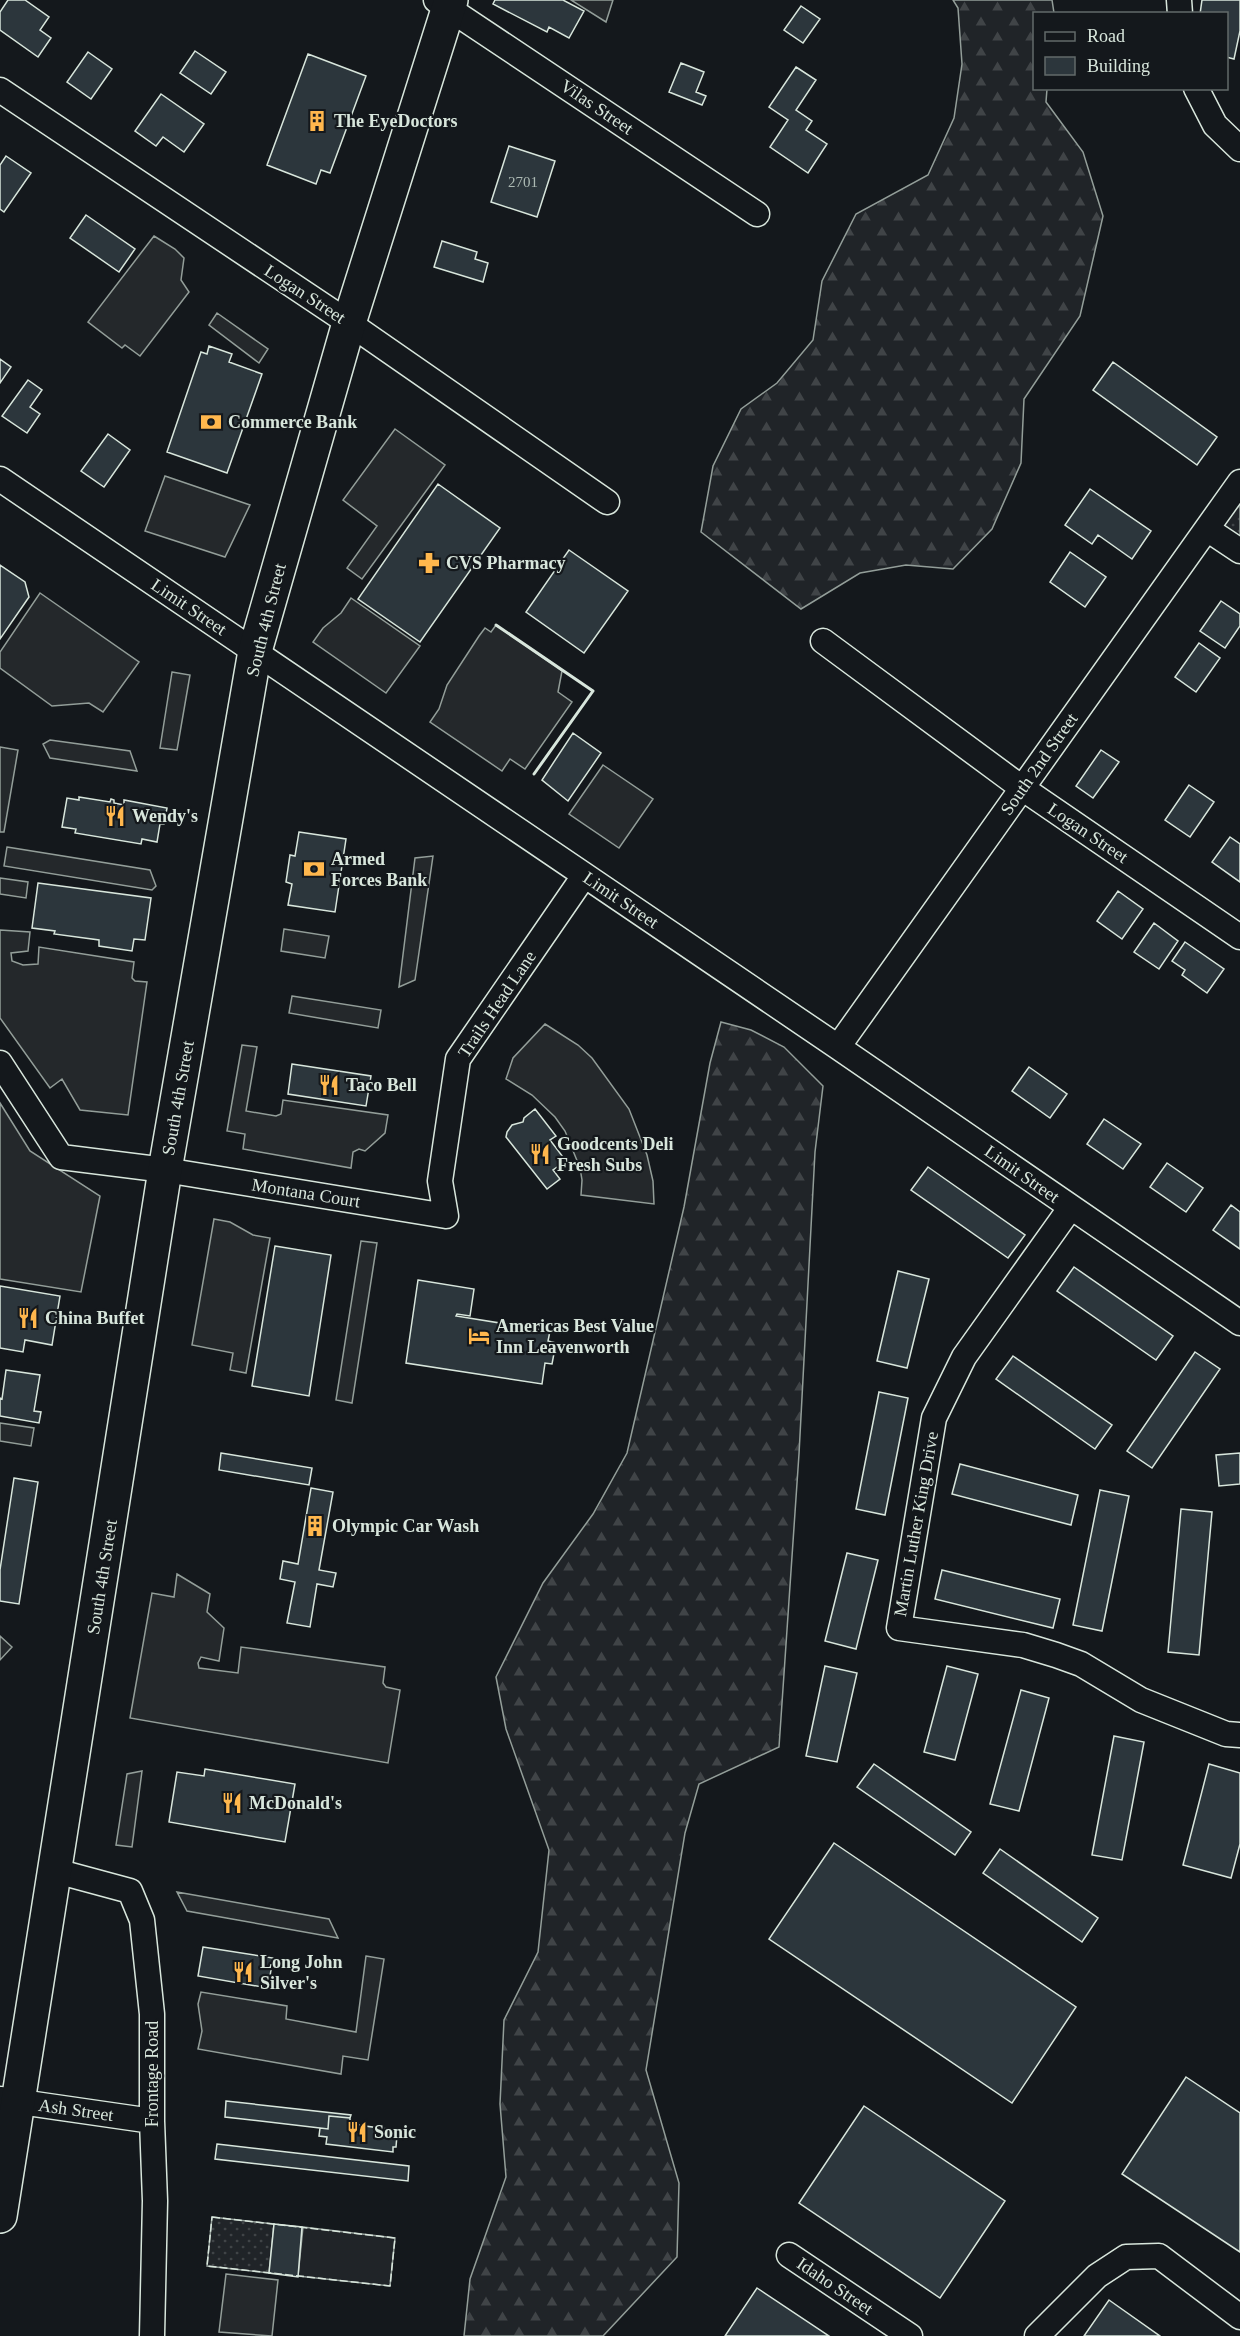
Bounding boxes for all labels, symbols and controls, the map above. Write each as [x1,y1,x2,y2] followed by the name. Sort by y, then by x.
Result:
[1033,12,1228,90] legend
[1087,26,1125,46] text: Road
[1087,56,1150,76] text: Building
[557,75,637,139] street label: Vilas Street
[305,109,329,133] building icon: The EyeDoctors
[334,111,457,131] place label: The EyeDoctors
[508,174,538,190] house number: 2701
[261,260,349,328] street label: Logan Street
[199,410,223,434] bank icon: Commerce Bank
[228,412,357,432] place label: Commerce Bank
[417,551,441,575] pharmacy icon: CVS Pharmacy
[446,553,566,573] place label: CVS Pharmacy
[242,561,290,679] street label: South 4th Street
[148,575,230,639] street label: Limit Street
[996,709,1082,819] street label: South 2nd Street
[1044,799,1132,867] street label: Logan Street
[103,804,127,828] restaurant icon: Wendy's
[132,806,198,826] place label: Wendy's
[331,849,427,890] place label: Armed Forces Bank
[302,857,326,881] bank icon: Armed Forces Bank
[580,868,662,932] street label: Limit Street
[454,947,540,1061] street label: Trails Head Lane
[158,1039,198,1157] street label: South 4th Street
[317,1073,341,1097] restaurant icon: Taco Bell
[346,1075,417,1095] place label: Taco Bell
[557,1134,674,1175] place label: Goodcents Deli Fresh Subs
[981,1141,1063,1207] street label: Limit Street
[528,1142,552,1166] restaurant icon: Goodcents Deli Fresh Subs
[250,1175,362,1211] street label: Montana Court
[16,1306,40,1330] restaurant icon: China Buffet
[45,1308,145,1328] place label: China Buffet
[496,1316,654,1357] place label: Americas Best Value Inn Leavenworth
[467,1324,491,1348] hotel icon: Americas Best Value Inn Leavenworth
[890,1430,942,1618] street label: Martin Luther King Drive
[303,1514,327,1538] building icon: Olympic Car Wash
[332,1516,479,1536] place label: Olympic Car Wash
[83,1518,121,1636] street label: South 4th Street
[220,1791,244,1815] restaurant icon: McDonald's
[249,1793,342,1813] place label: McDonald's
[260,1952,343,1993] place label: Long John Silver's
[231,1960,255,1984] restaurant icon: Long John Silver's
[142,2021,162,2127] street label: Frontage Road
[37,2095,115,2125] street label: Ash Street
[345,2120,369,2144] restaurant icon: Sonic
[374,2122,416,2142] place label: Sonic
[793,2253,877,2319] street label: Idaho Street

